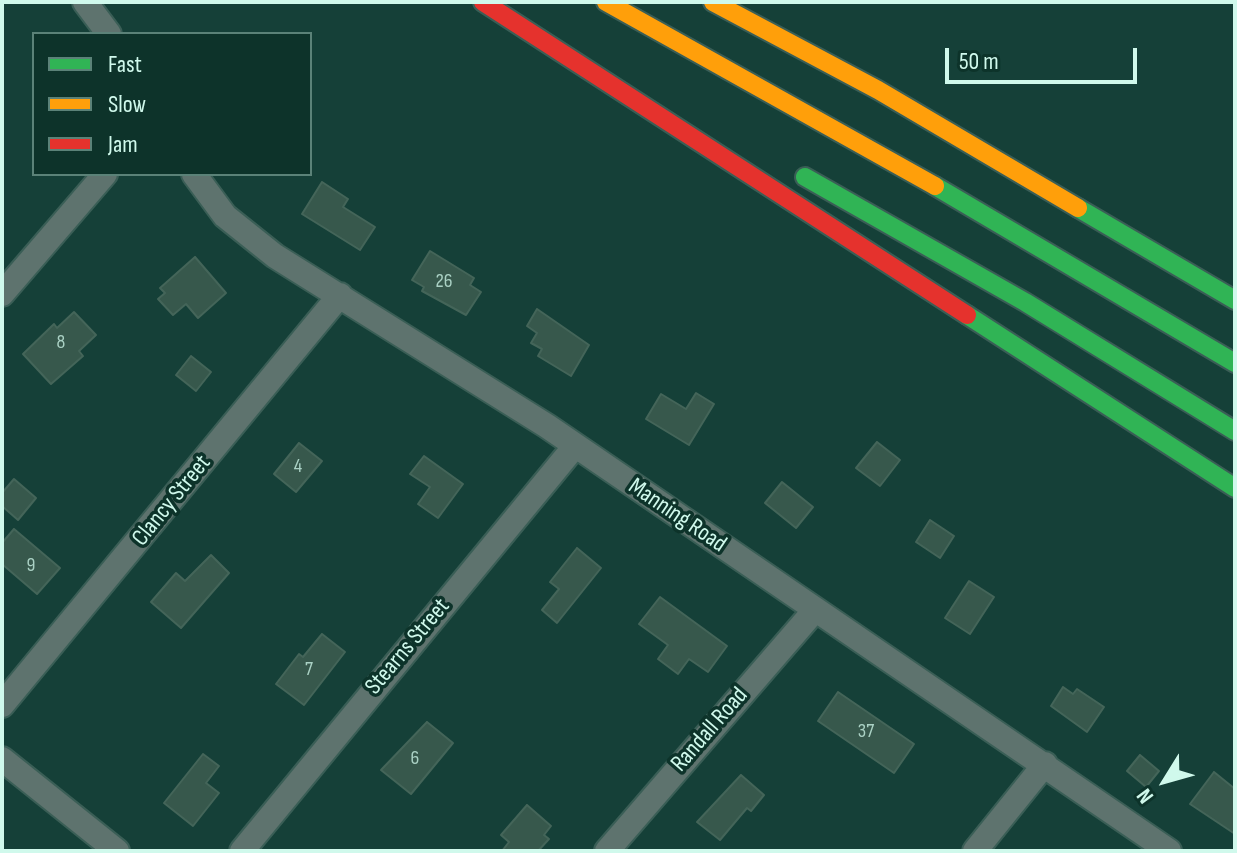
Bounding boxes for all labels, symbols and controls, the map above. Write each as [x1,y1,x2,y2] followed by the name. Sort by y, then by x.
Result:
[32,32,312,176] legend
[949,32,1141,82] scale bar
[959,47,999,76] text: 50 m
[108,50,142,79] text: Fast
[108,90,146,119] text: Slow
[108,130,138,159] text: Jam
[436,270,452,294] house number: 26
[57,331,65,355] house number: 8
[127,450,217,552] street label: Clancy Street
[294,455,302,479] house number: 4
[622,473,732,559] street label: Manning Road
[27,554,35,578] house number: 9
[360,593,456,701] street label: Stearns Street
[305,658,313,682] house number: 7
[666,682,754,778] street label: Randall Road
[858,720,874,744] house number: 37
[1125,741,1205,821] north arrow
[411,747,419,771] house number: 6
[1131,783,1160,809] text: N

